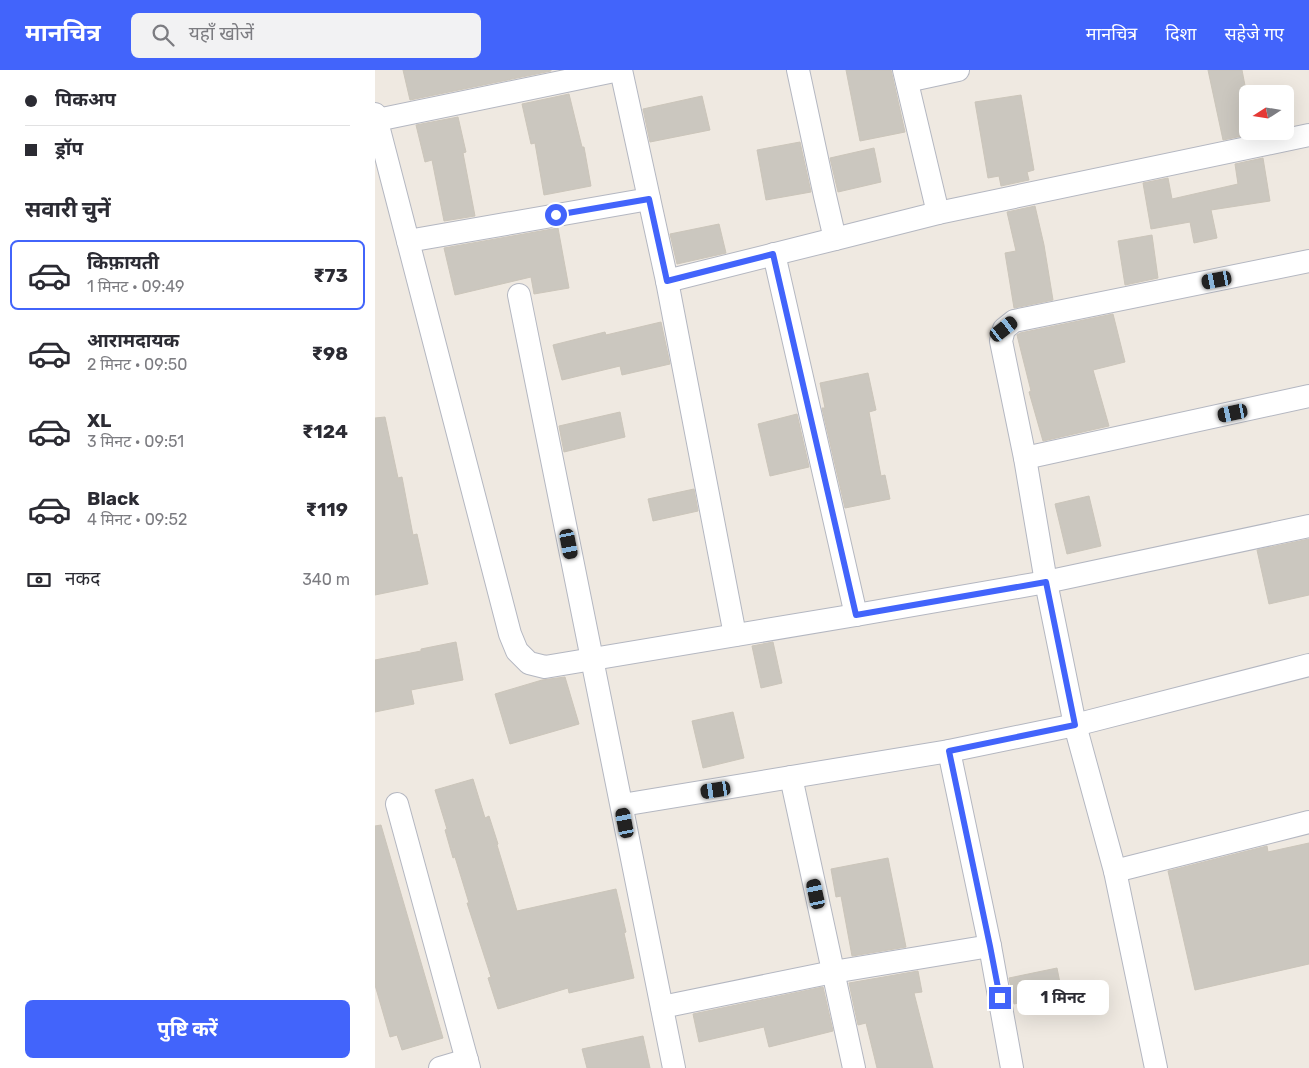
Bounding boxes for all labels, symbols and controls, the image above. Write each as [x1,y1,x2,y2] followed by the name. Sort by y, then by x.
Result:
[131,13,481,58] search box
[25,19,101,47] text: मानचित्र
[149,21,177,49] icon: search
[189,22,254,45] text: यहाँ खोजें
[1086,23,1137,45] text: मानचित्र
[1165,23,1196,45] text: दिशा
[1224,23,1284,45] text: सहेजे गए
[1239,85,1294,140] north arrow
[1239,85,1294,140] map controls
[55,88,116,111] text: पिकअप
[55,137,83,160] text: ड्रॉप
[25,196,111,223] text: सवारी चुनें
[545,204,567,226] route start
[87,251,159,274] text: किफ़ायती
[27,253,72,298] icon: car
[313,264,348,287] text: ₹73
[1200,270,1233,290] car
[87,277,185,296] text: 1 मिनट · 09:49
[987,314,1020,344] car
[87,329,179,352] text: आरामदायक
[27,331,72,376] icon: car
[312,342,348,365] text: ₹98
[87,355,188,374] text: 2 मिनट · 09:50
[1216,403,1249,423] car
[27,409,72,454] icon: car
[87,409,111,432] text: XL
[302,420,348,443] text: ₹124
[87,432,184,451] text: 3 मिनट · 09:51
[27,487,72,532] icon: car
[87,487,139,510] text: Black
[306,498,348,521] text: ₹119
[87,510,187,529] text: 4 मिनट · 09:52
[558,528,579,560] car
[25,566,53,594] icon: cash
[65,567,100,590] text: नकद
[302,570,350,589] text: 340 m
[700,780,731,800] car
[614,807,635,839] car
[805,878,826,910] car
[1017,980,1110,1016] callout: 1 मिनट
[989,987,1011,1009] route end
[1041,988,1085,1007] text: 1 मिनट
[25,1000,350,1058] button: पुष्टि करें

